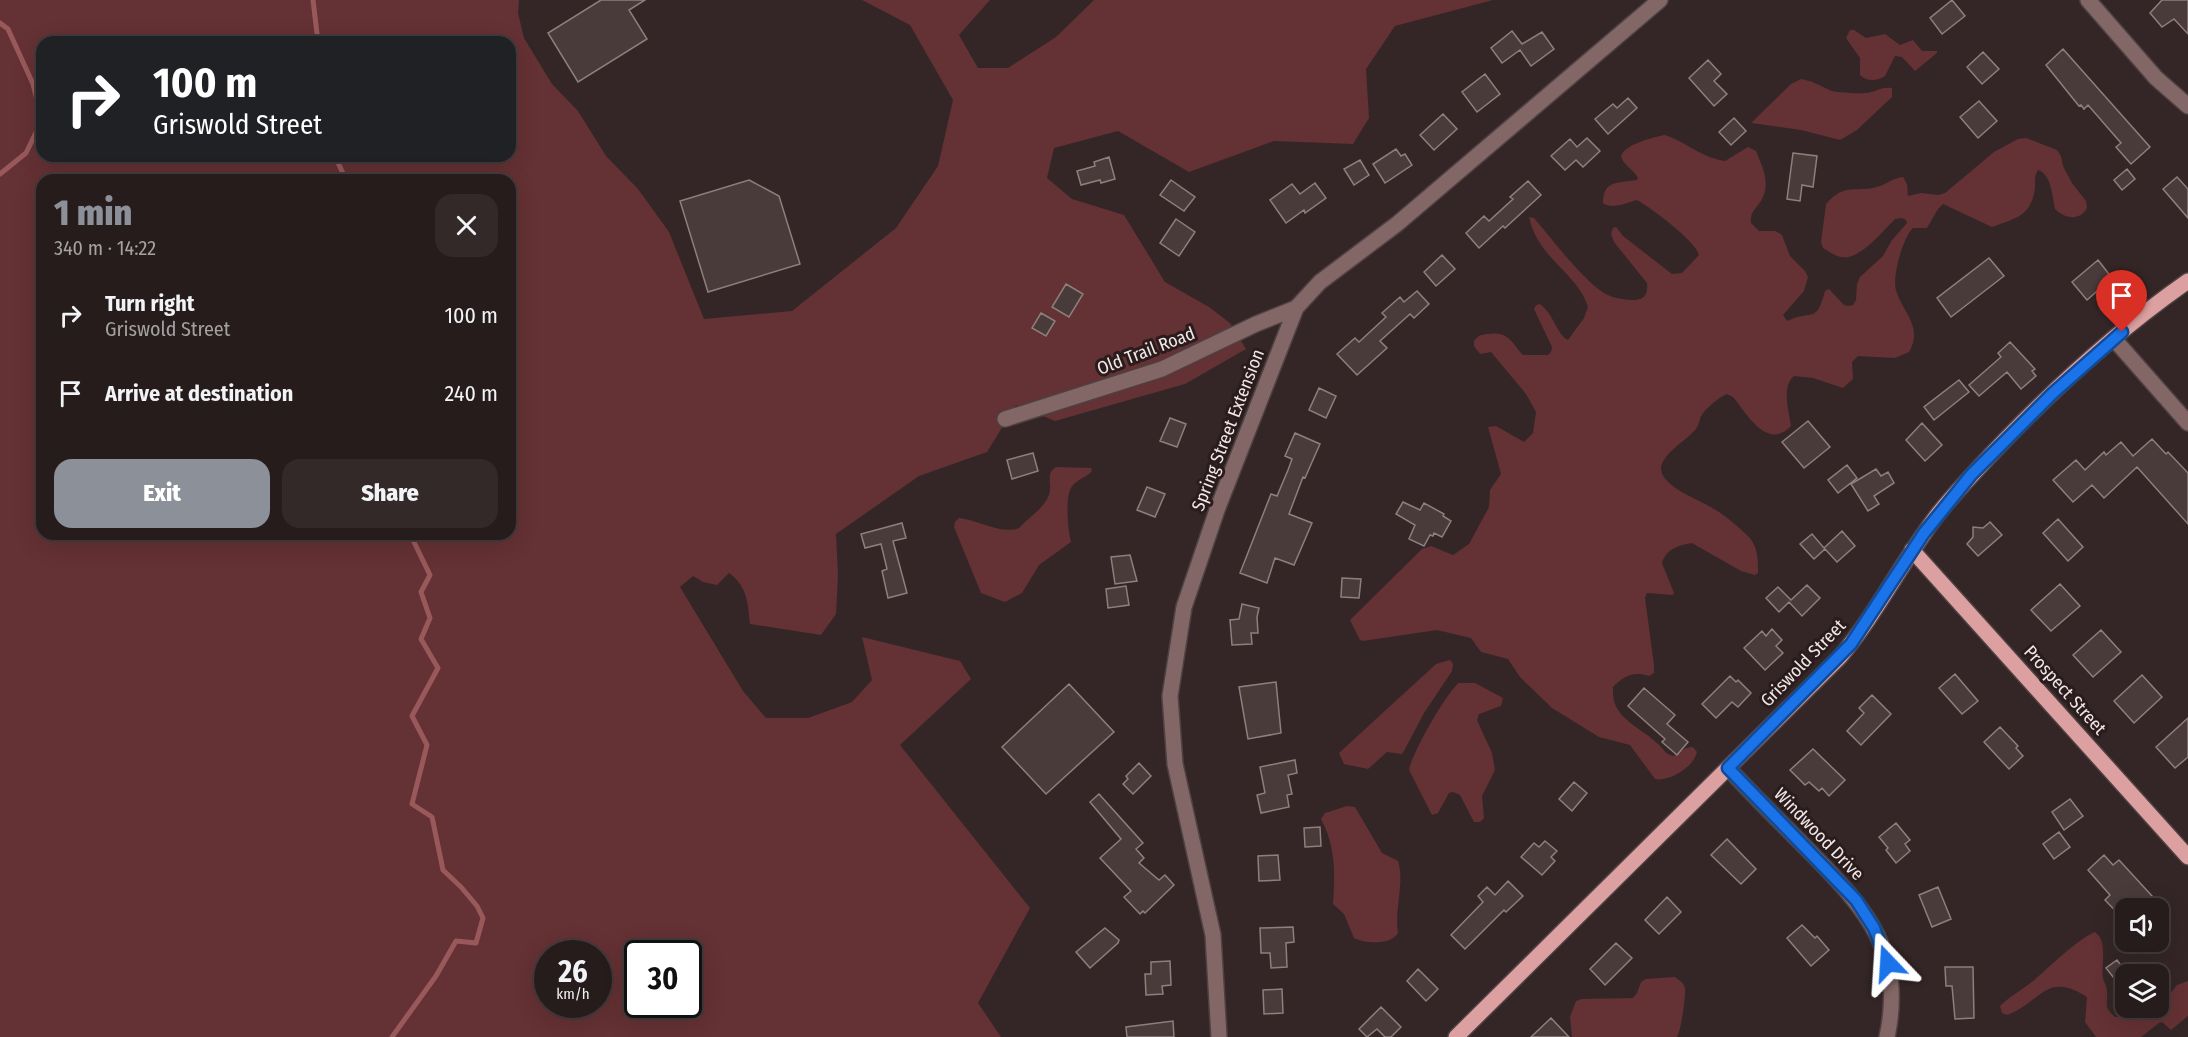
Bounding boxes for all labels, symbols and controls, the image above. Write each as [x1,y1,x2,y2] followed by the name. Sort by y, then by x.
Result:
[153,58,257,108] text: 100 m
[54,60,132,138] icon: right
[153,109,322,141] text: Griswold Street
[54,191,132,235] text: 1 min
[435,194,498,257] button: close
[54,236,156,260] text: 340 m · 14:22
[2096,270,2147,332] pin
[2105,279,2138,312] icon: arrive
[105,290,194,317] text: Turn right
[54,299,87,332] icon: right
[444,302,498,329] text: 100 m
[105,317,230,341] text: Griswold Street
[1094,322,1198,380] street label: Old Trail Road
[1187,346,1269,514] street label: Spring Street Extension
[54,377,87,410] icon: arrive
[105,380,293,407] text: Arrive at destination
[445,380,498,407] text: 240 m
[54,459,270,528] button: Exit
[282,459,498,528] button: Share
[1756,615,1850,711] street label: Griswold Street
[2019,641,2111,739] street label: Prospect Street
[1769,783,1869,885] street label: Windwood Drive
[2115,898,2169,1018] map controls
[2115,898,2169,952] button: sound
[1856,931,1920,995] position arrow
[624,940,702,1018] speed limit sign: 30
[558,954,588,990] text: 26
[2115,964,2169,1018] button: layers
[556,985,590,1003] text: km/h

